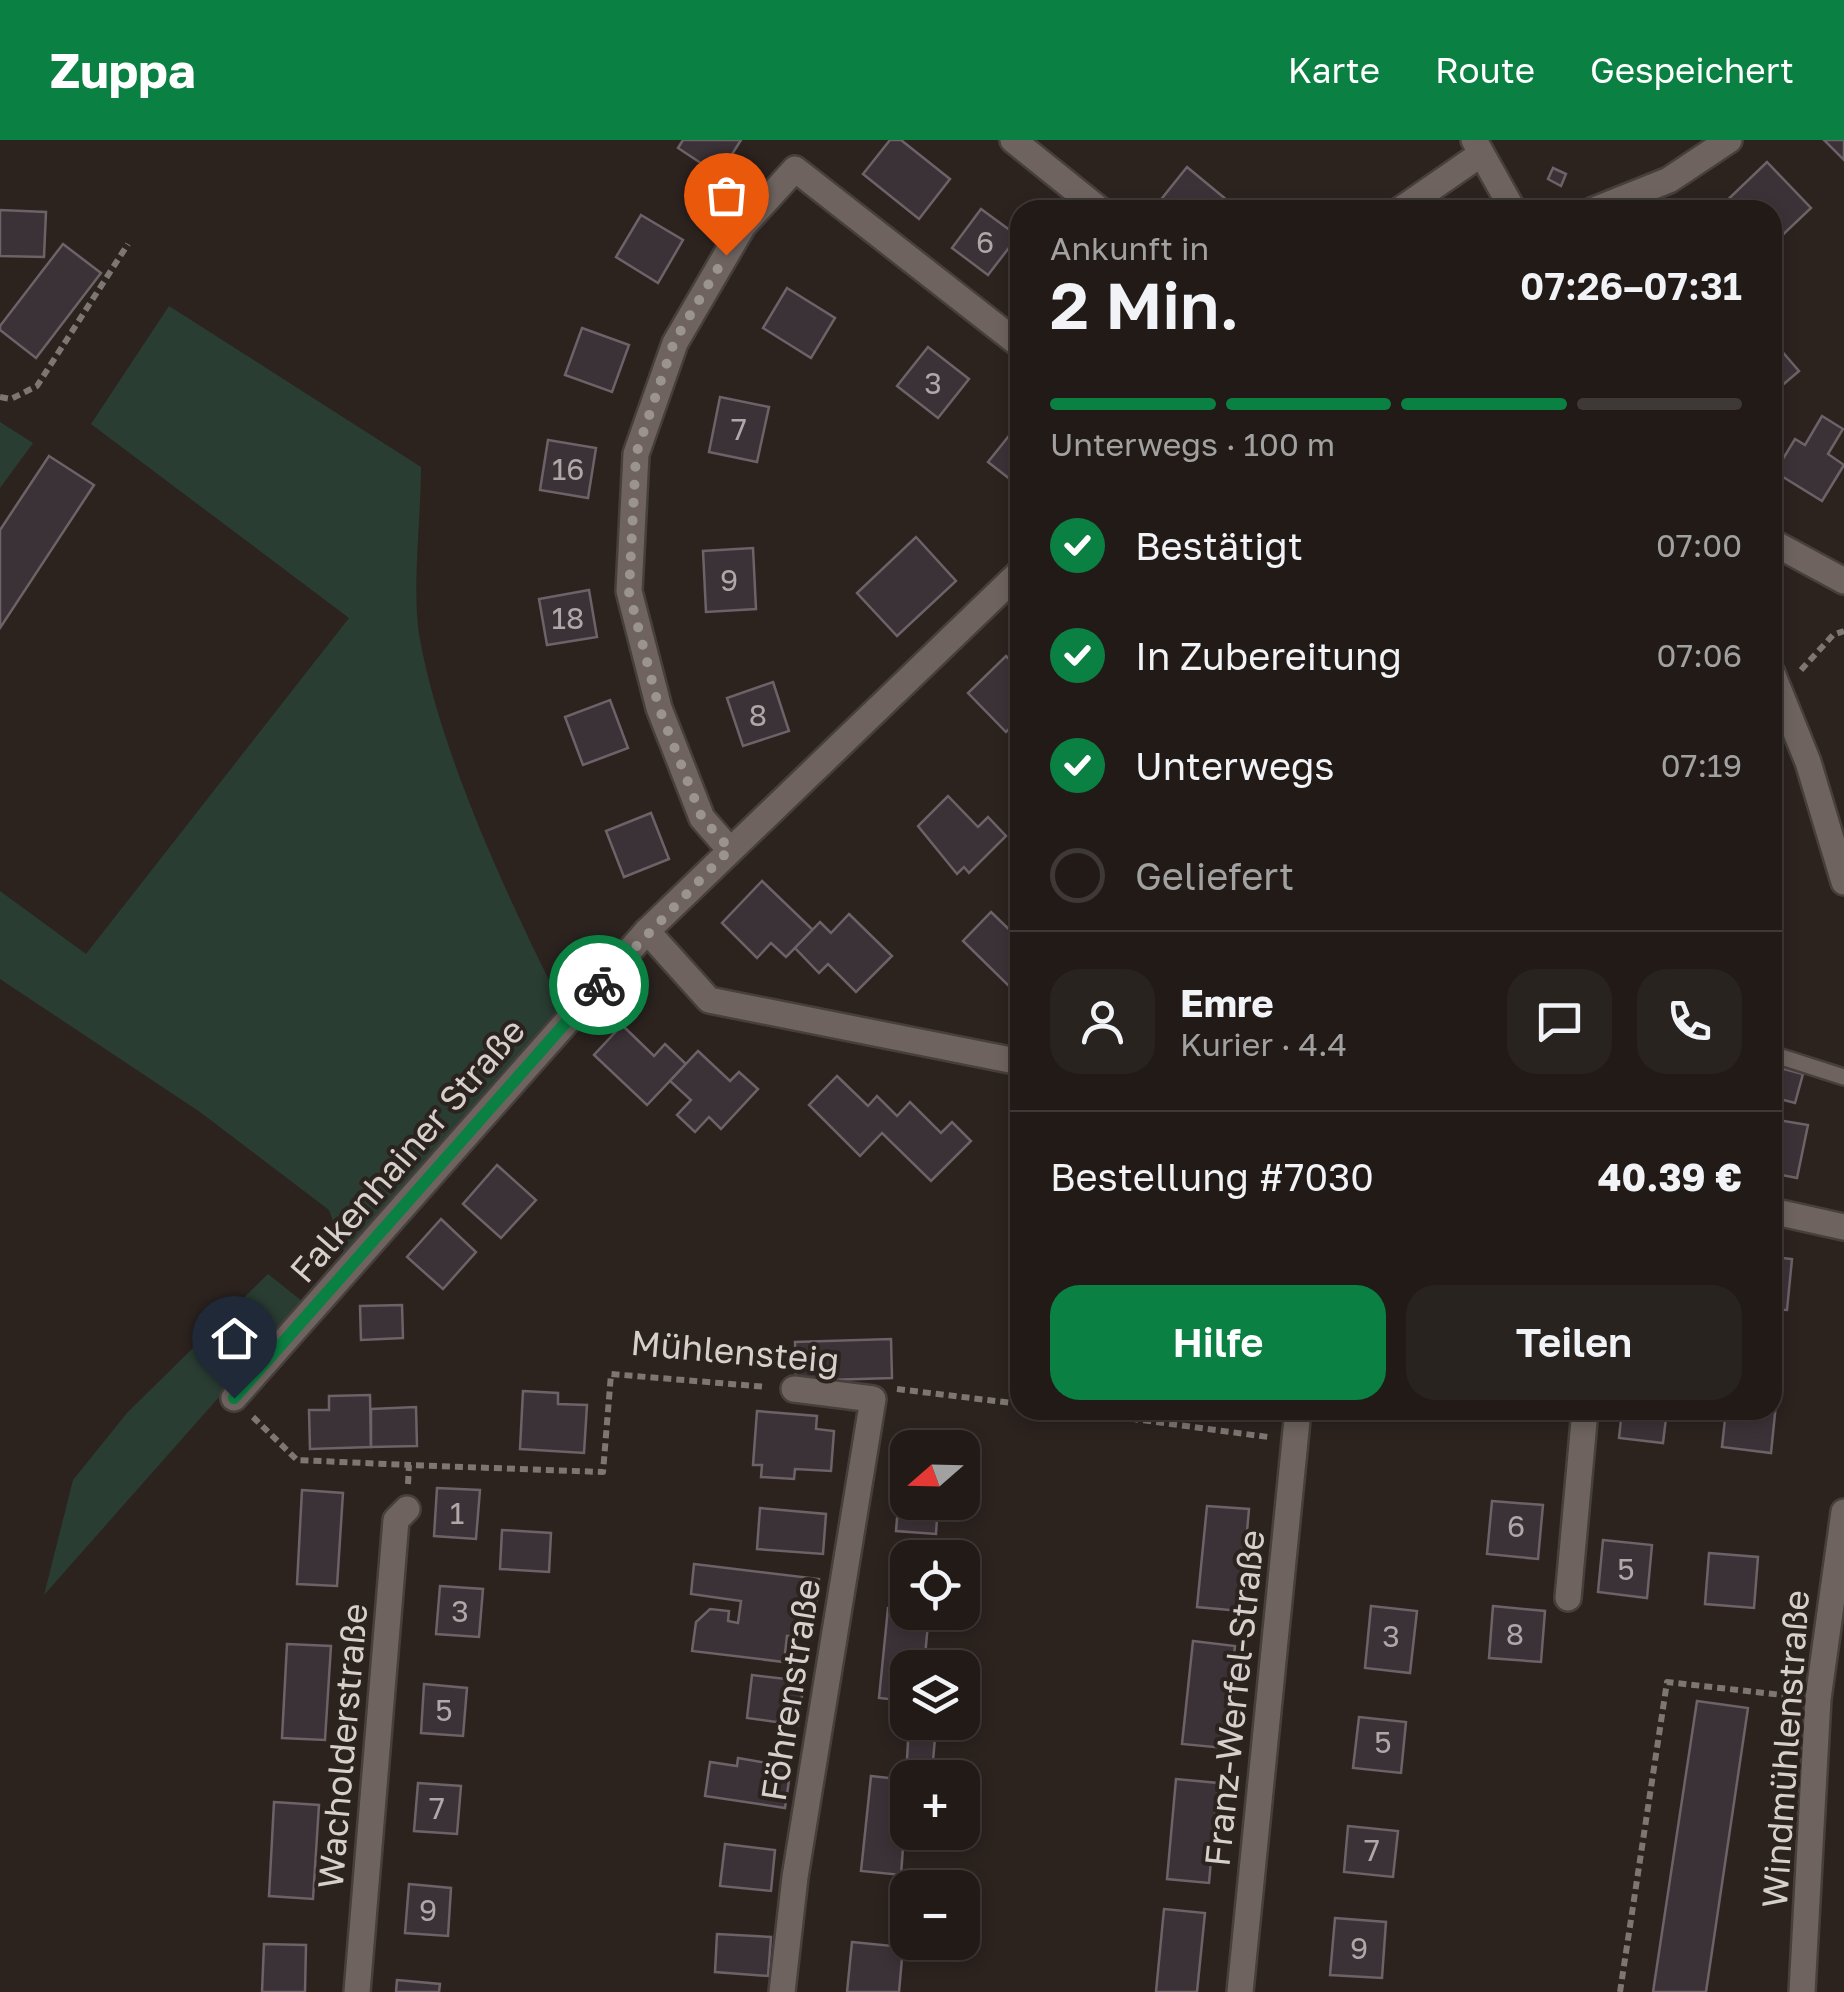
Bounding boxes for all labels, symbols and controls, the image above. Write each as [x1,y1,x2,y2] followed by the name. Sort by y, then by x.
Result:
[50,41,196,99] text: Zuppa
[1288,49,1380,91] text: Karte
[1435,49,1535,91] text: Route
[1590,49,1794,91] text: Gespeichert
[684,153,769,256] pin
[699,168,754,223] icon: bag
[976,224,994,260] house number: 6
[1050,229,1209,267] text: Ankunft in
[1520,263,1742,308] text: 07:26–07:31
[1050,265,1239,343] text: 2 Min.
[924,365,942,401] house number: 3
[731,411,747,447] house number: 7
[1050,425,1335,463] text: Unterwegs · 100 m
[552,451,584,487] house number: 16
[1050,518,1105,573] icon: check
[1135,523,1303,568] text: Bestätigt
[1656,526,1742,564] text: 07:00
[720,562,738,598] house number: 9
[552,600,584,636] house number: 18
[1050,628,1105,683] icon: check
[1135,633,1402,678] text: In Zubereitung
[1656,636,1742,674] text: 07:06
[749,697,767,733] house number: 8
[1050,738,1105,793] icon: check
[1135,743,1335,788] text: Unterwegs
[1661,746,1742,784] text: 07:19
[1135,853,1294,898] text: Geliefert
[549,935,649,1035] courier
[572,958,627,1013] icon: bike
[1050,969,1155,1074] button: person
[1507,969,1612,1074] button: chat
[1637,969,1742,1074] button: phone
[1180,980,1274,1025] text: Emre
[281,1009,533,1291] street label: Falkenhainer Straße
[1180,1025,1347,1063] text: Kurier · 4.4
[1050,1154,1374,1199] text: Bestellung #7030
[1598,1154,1742,1199] text: 40.39 €
[1050,1285,1386,1400] button: Hilfe
[1406,1285,1742,1400] button: Teilen
[192,1296,277,1399] pin
[207,1311,262,1366] icon: home
[629,1321,841,1381] street label: Mühlensteig
[890,1430,980,1520] north arrow
[890,1430,980,1960] map controls
[450,1495,464,1531] house number: 1
[1507,1508,1525,1544] house number: 6
[1195,1528,1273,1868] street label: Franz-Werfel-Straße
[890,1540,980,1630] button: locate
[1617,1551,1635,1587] house number: 5
[752,1576,828,1804] street label: Föhrenstraße
[1753,1589,1817,1909] street label: Windmühlenstraße
[451,1593,469,1629] house number: 3
[309,1602,375,1890] street label: Wacholderstraße
[1506,1616,1524,1652] house number: 8
[1382,1618,1400,1654] house number: 3
[890,1650,980,1740] button: layers
[435,1692,453,1728] house number: 5
[1374,1724,1392,1760] house number: 5
[890,1760,980,1850] button: +
[429,1790,445,1826] house number: 7
[1364,1832,1380,1868] house number: 7
[890,1870,980,1960] button: −
[419,1892,437,1928] house number: 9
[1350,1930,1368,1966] house number: 9

